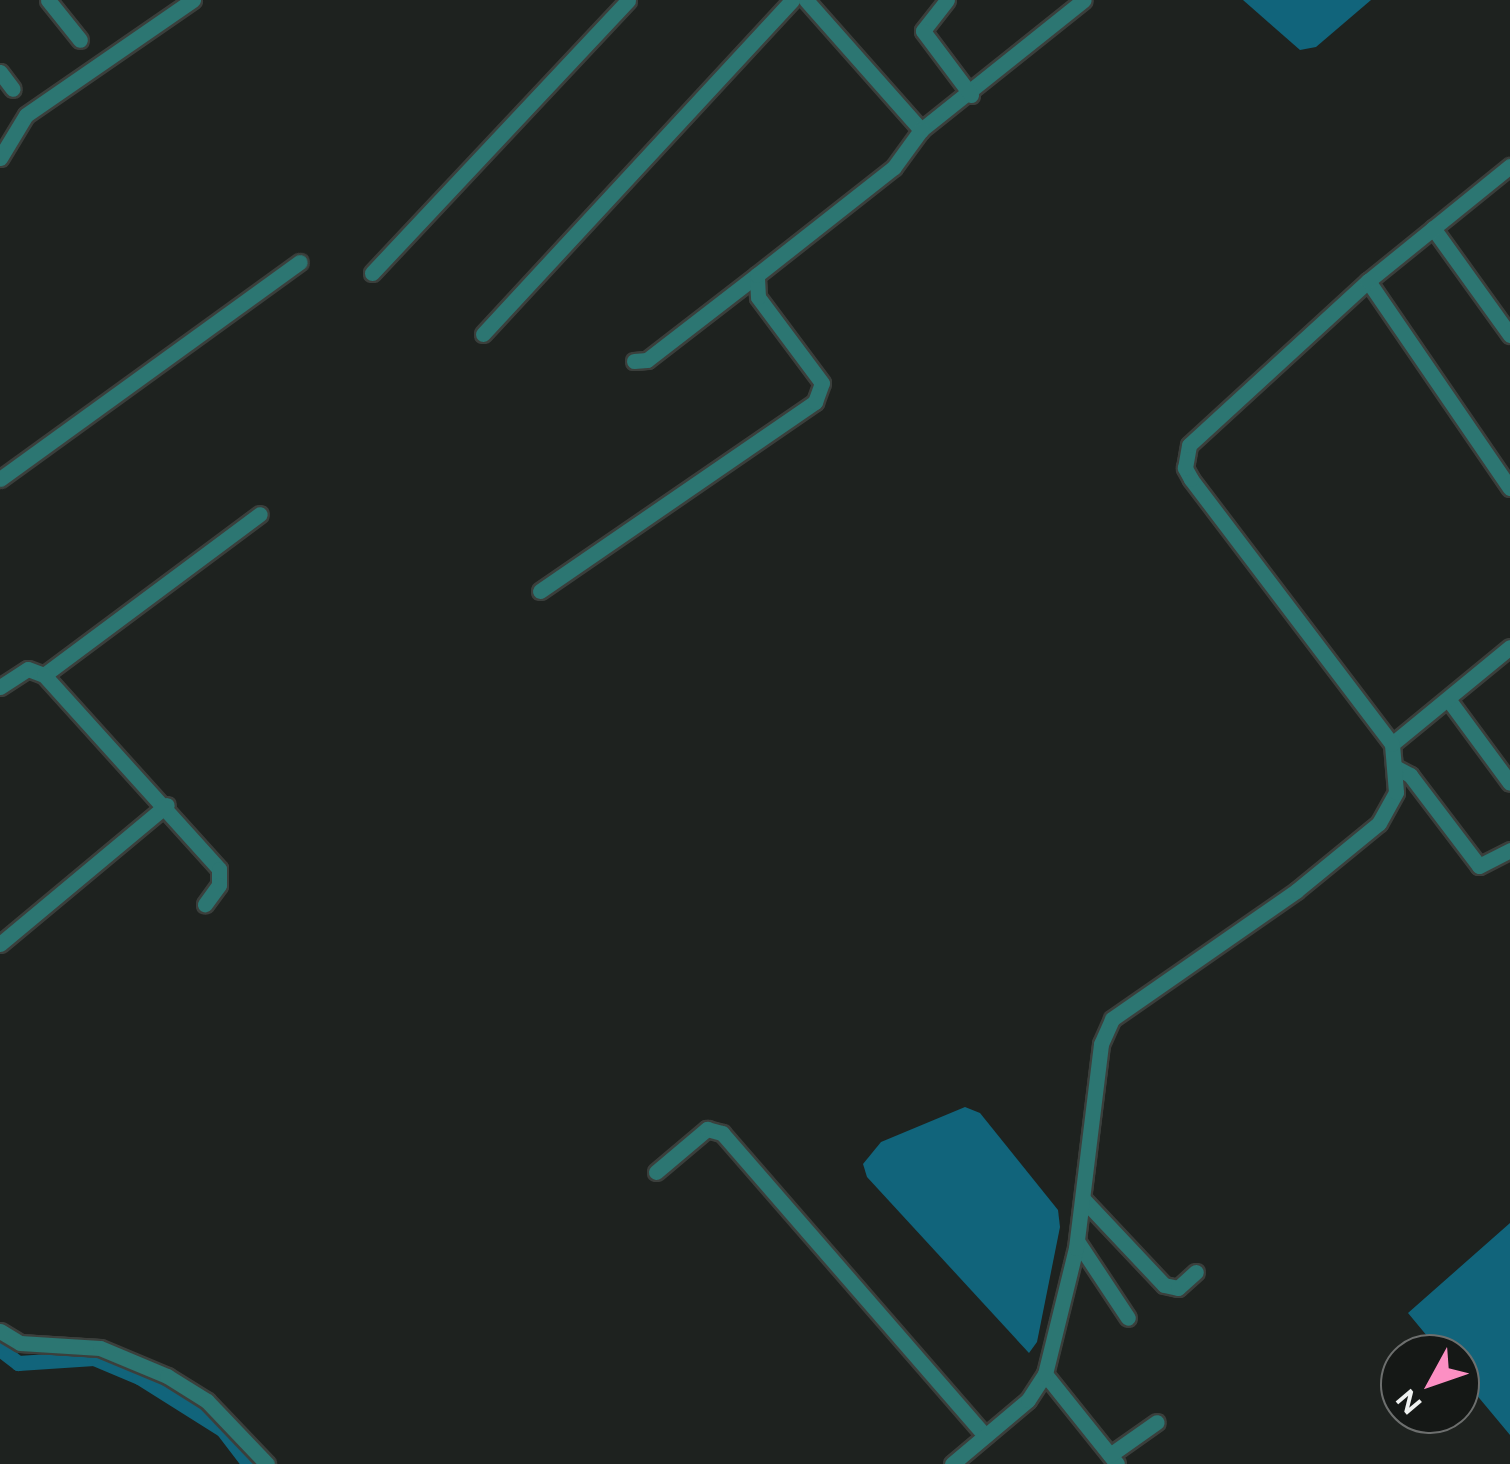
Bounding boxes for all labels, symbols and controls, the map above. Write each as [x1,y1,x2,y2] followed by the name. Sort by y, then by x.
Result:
[1380,1334,1480,1434] north arrow
[1389,1383,1429,1421] text: N

